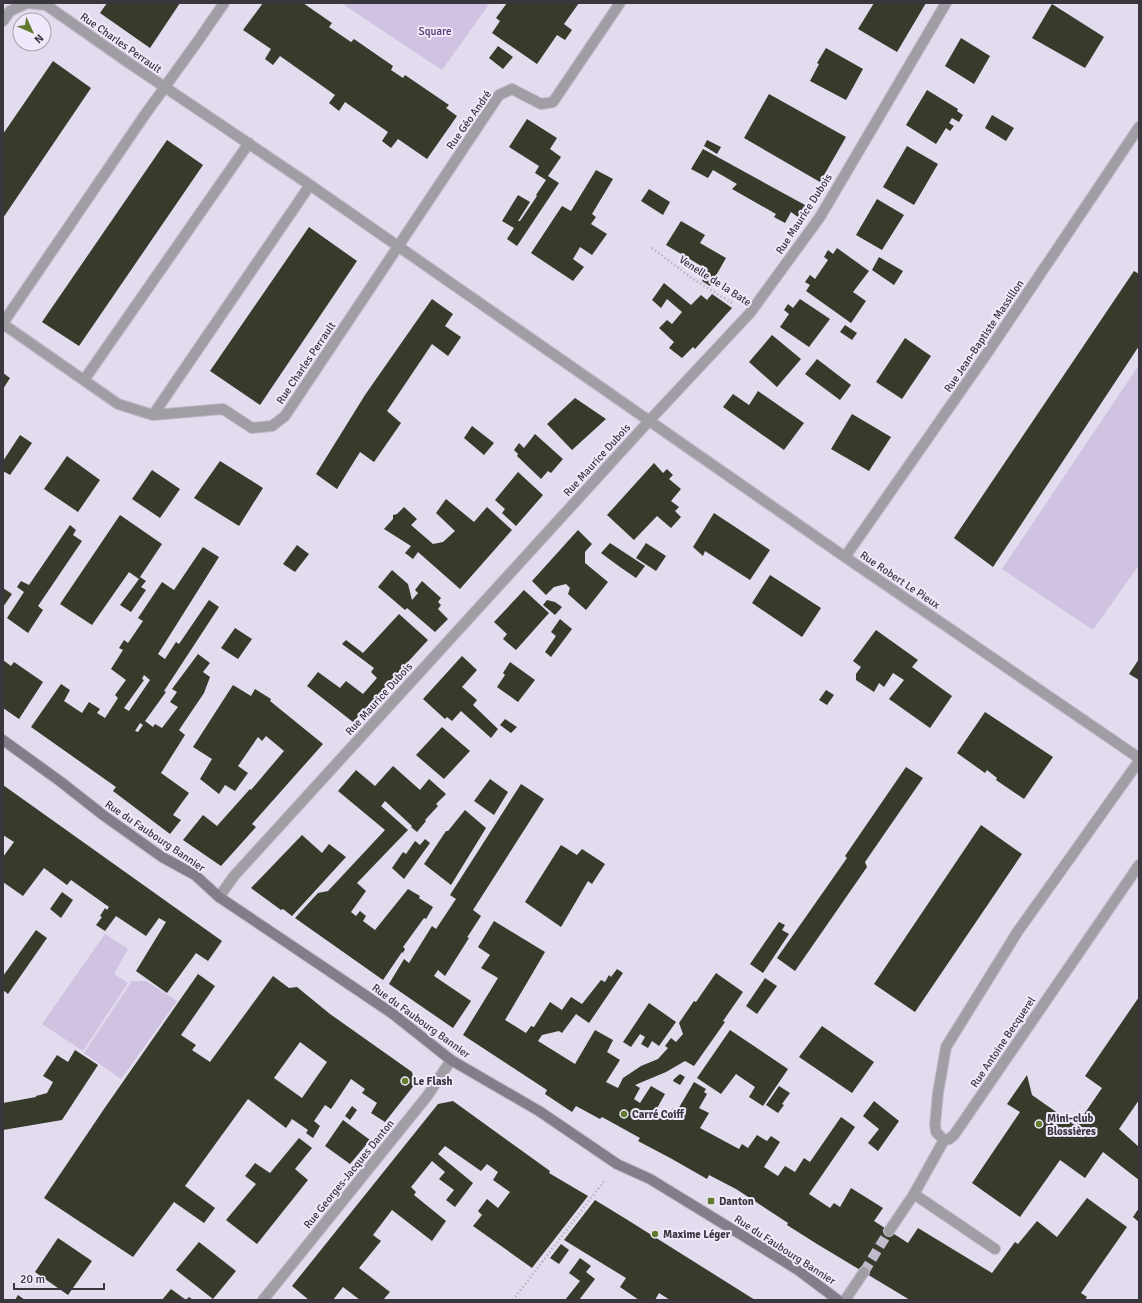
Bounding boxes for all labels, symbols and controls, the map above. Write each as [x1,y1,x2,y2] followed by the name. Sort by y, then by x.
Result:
[78,10,164,76] street label: Rue Charles Perrault
[12,12,52,52] north arrow
[419,25,451,38] park label: Square
[31,31,46,46] text: N
[444,88,494,152] street label: Rue Géo André
[773,171,835,257] street label: Rue Maurice Dubois
[677,253,753,309] street label: Venelle de la Bate
[942,277,1026,395] street label: Rue Jean-Baptiste Massillon
[274,319,338,407] street label: Rue Charles Perrault
[561,421,633,499] street label: Rue Maurice Dubois
[858,548,942,612] street label: Rue Robert Le Pieux
[343,660,415,738] street label: Rue Maurice Dubois
[102,798,208,874] street label: Rue du Faubourg Bannier
[369,981,473,1061] street label: Rue du Faubourg Bannier
[968,994,1038,1090] street label: Rue Antoine Becquerel
[413,1075,452,1088] place label: Le Flash
[400,1076,410,1086] marker: Le Flash
[632,1108,684,1121] place label: Carré Coiff
[619,1109,629,1119] marker: Carré Coiff
[1047,1112,1096,1138] place label: Mini-club Blossières
[301,1117,397,1231] street label: Rue Georges-Jacques Danton
[1034,1119,1044,1129] marker: Mini-club Blossières
[719,1195,754,1208] place label: Danton
[706,1196,716,1206] marker: Danton
[732,1212,838,1288] street label: Rue du Faubourg Bannier
[663,1228,731,1241] place label: Maxime Léger
[650,1229,660,1239] marker: Maxime Léger
[14,1265,104,1291] scale bar
[20,1272,45,1287] text: 20 m

